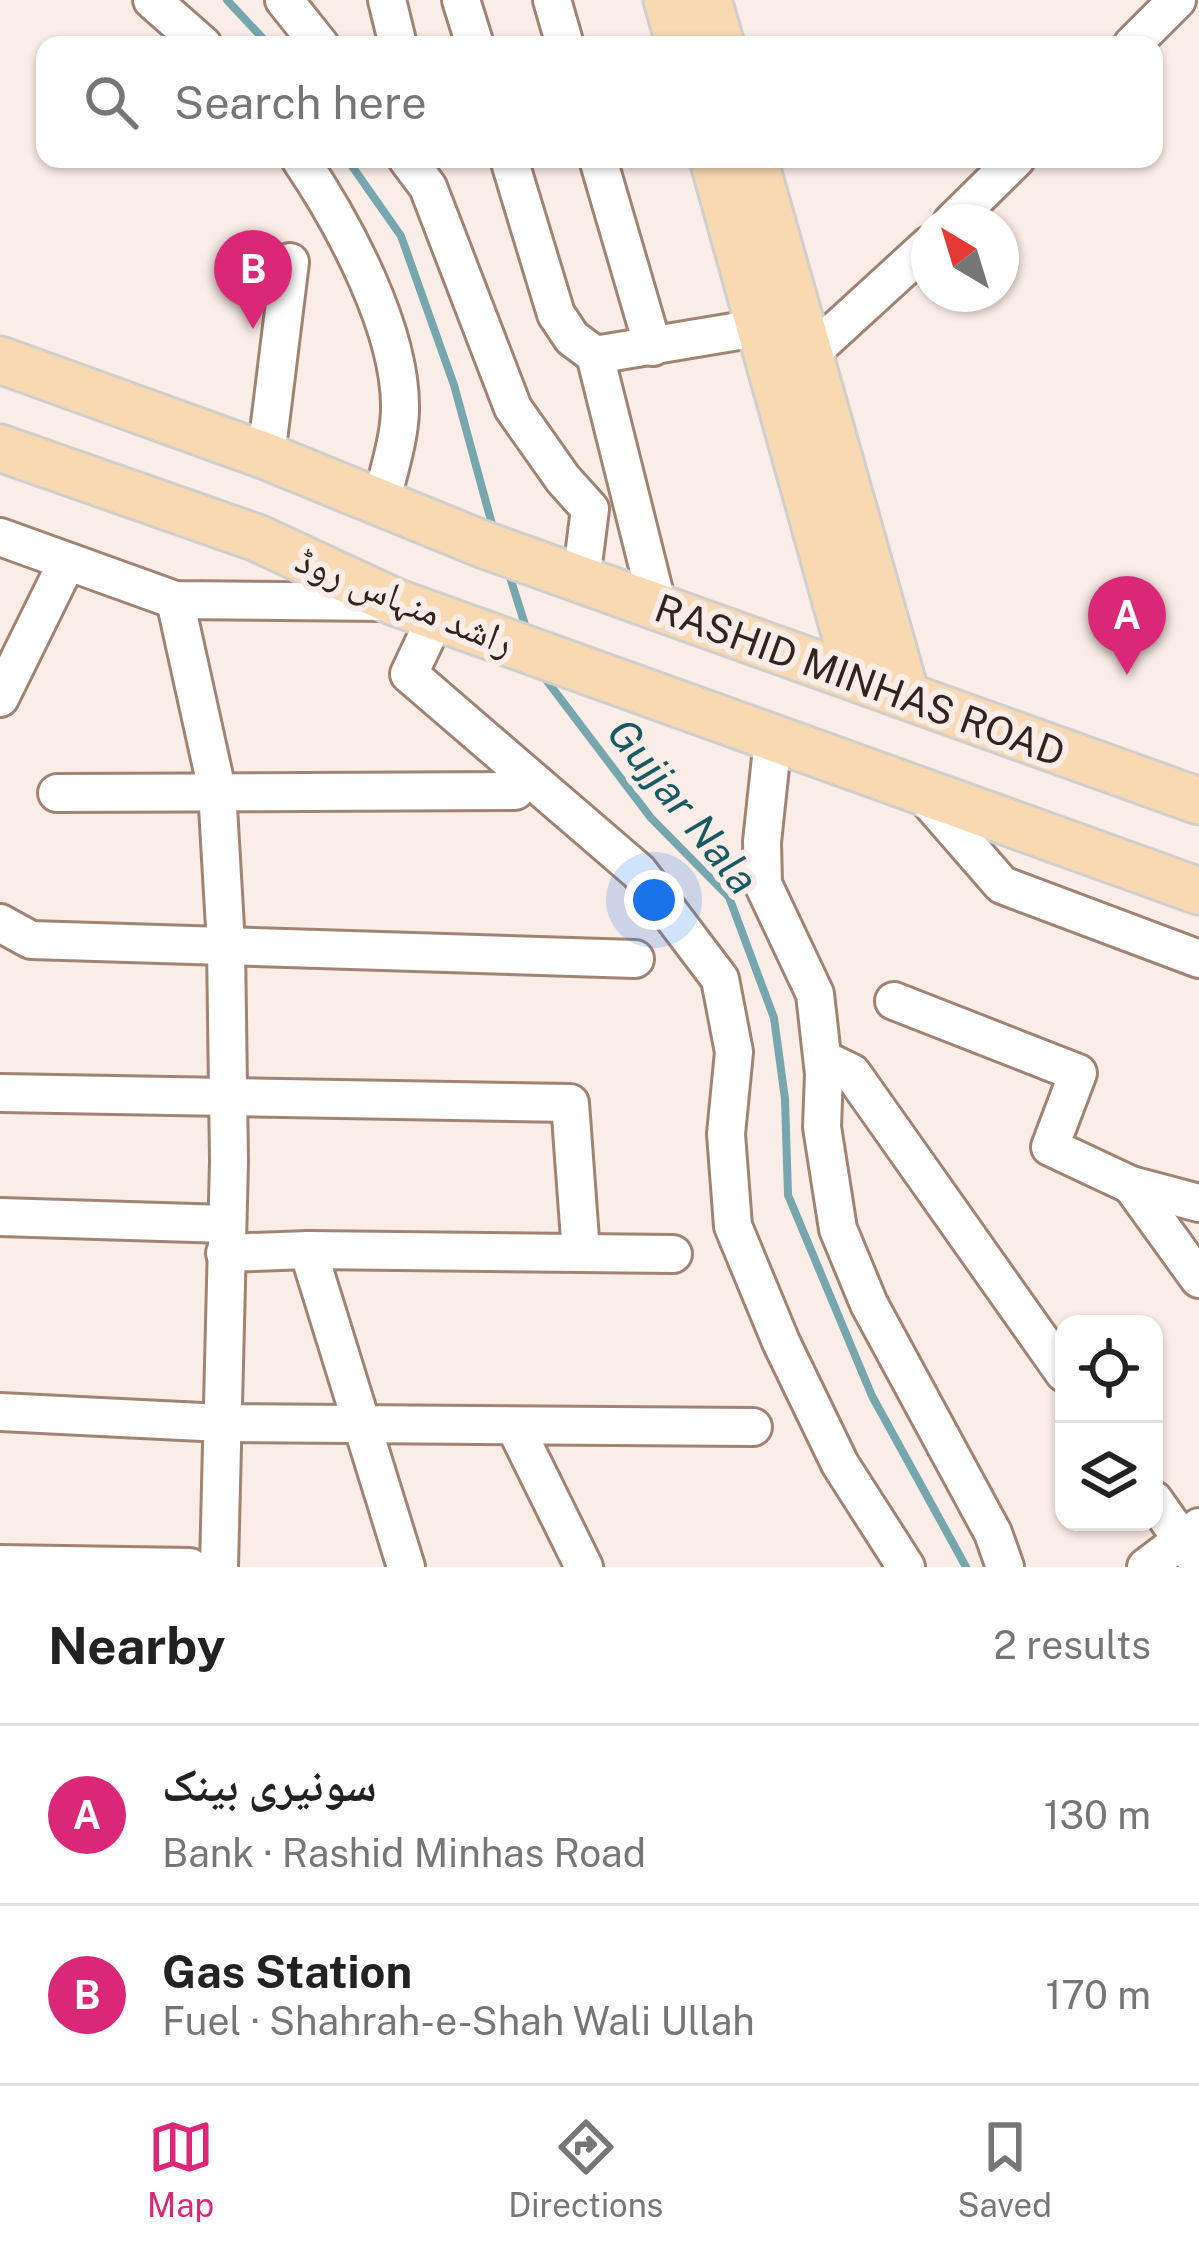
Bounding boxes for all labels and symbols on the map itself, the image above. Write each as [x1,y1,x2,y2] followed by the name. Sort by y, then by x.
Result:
[911,204,1019,312] north arrow
[214,230,292,329] pin: B
[289,535,521,666] street label: راشد منہاس روڈ
[1088,576,1166,675] pin: A
[649,584,1071,776] street label: RASHID MINHAS ROAD
[598,708,769,903] water label: Gujjar Nala
[624,870,684,930] your location

